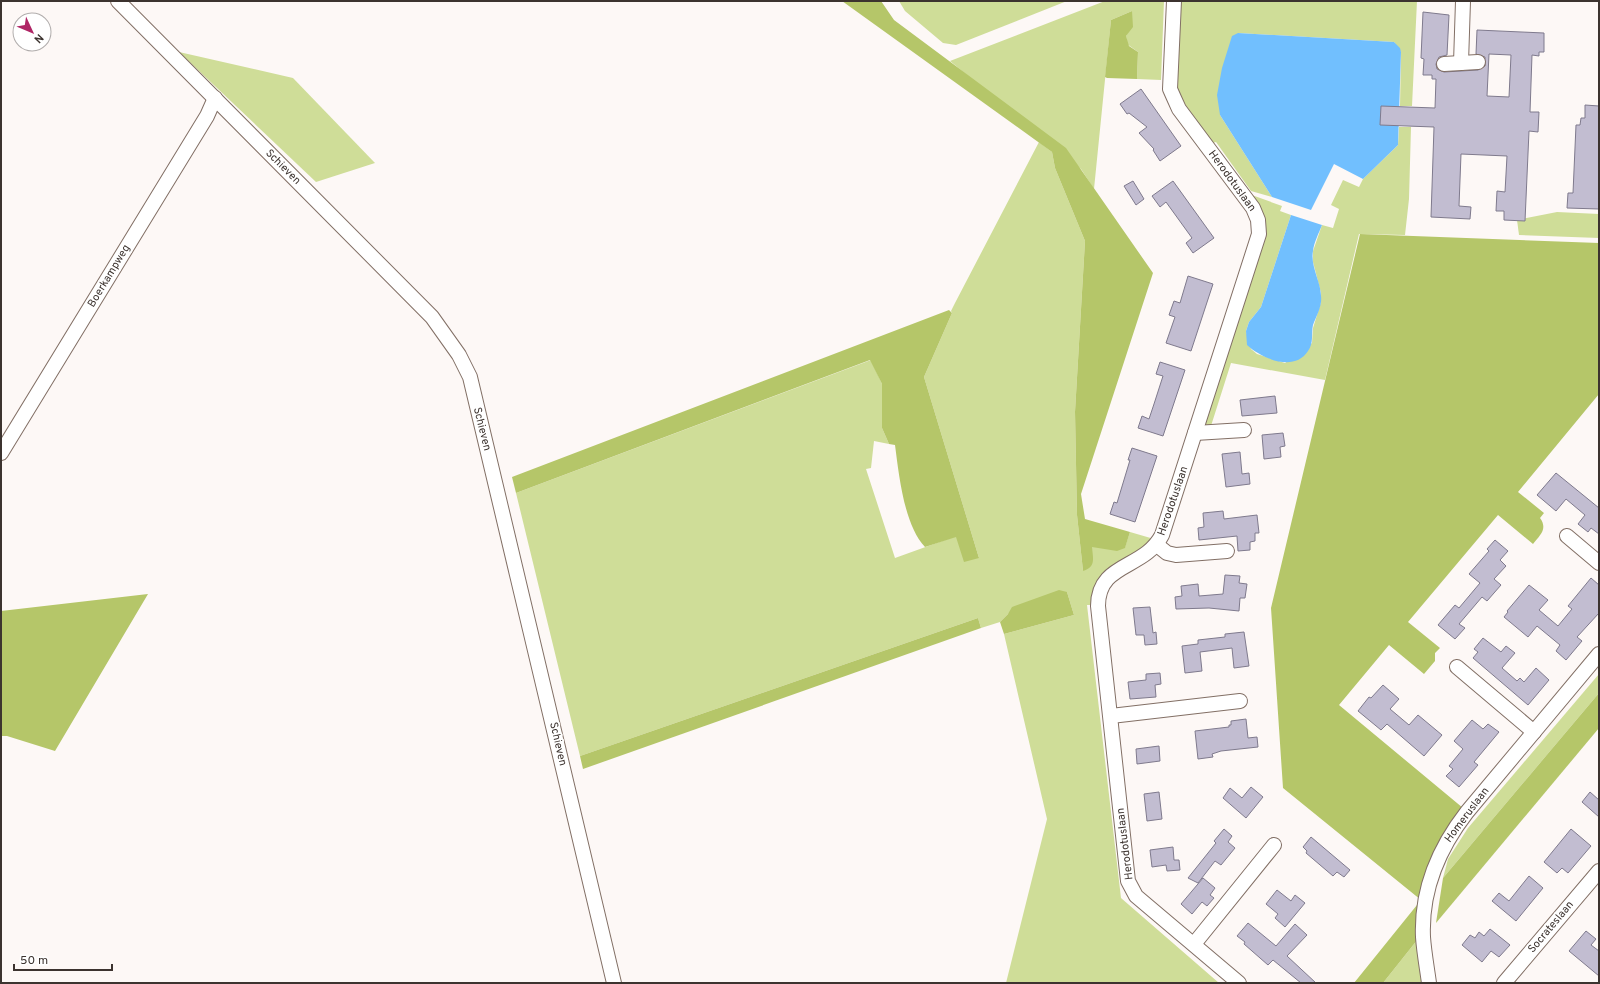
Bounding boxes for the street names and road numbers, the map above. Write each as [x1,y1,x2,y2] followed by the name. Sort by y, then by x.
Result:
[262,146,304,188] street label: Schieven
[1205,148,1259,214] street label: Herodotuslaan
[85,242,133,310] street label: Boerkampweg
[470,406,494,452] street label: Schieven
[1155,465,1191,537] street label: Herodotuslaan
[546,721,570,767] street label: Schieven
[1442,785,1492,845] street label: Homeruslaan
[1114,807,1136,881] street label: Herodotuslaan
[1525,898,1577,956] street label: Socrateslaan

